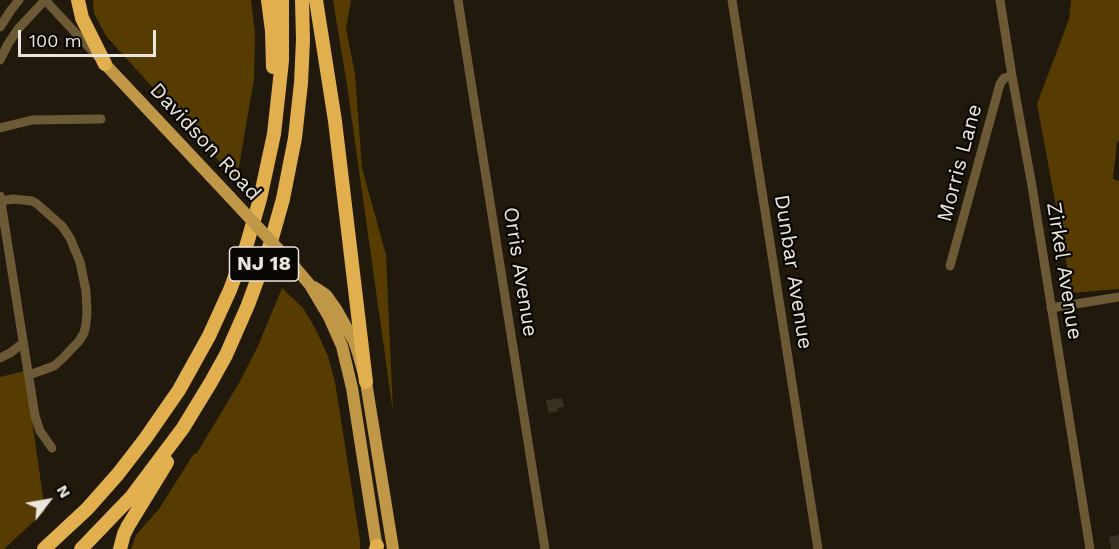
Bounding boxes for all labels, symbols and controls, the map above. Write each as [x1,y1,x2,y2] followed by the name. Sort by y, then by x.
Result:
[21,18,159,56] scale bar
[29,30,82,51] text: 100 m
[144,78,266,206] street label: Davidson Road
[932,101,988,225] street label: Morris Lane
[768,193,818,351] street label: Dunbar Avenue
[1041,200,1087,342] street label: Zirkel Avenue
[497,205,543,339] street label: Orris Avenue
[230,247,298,281] road number: NJ 18
[18,471,78,531] north arrow
[53,481,75,501] text: N

